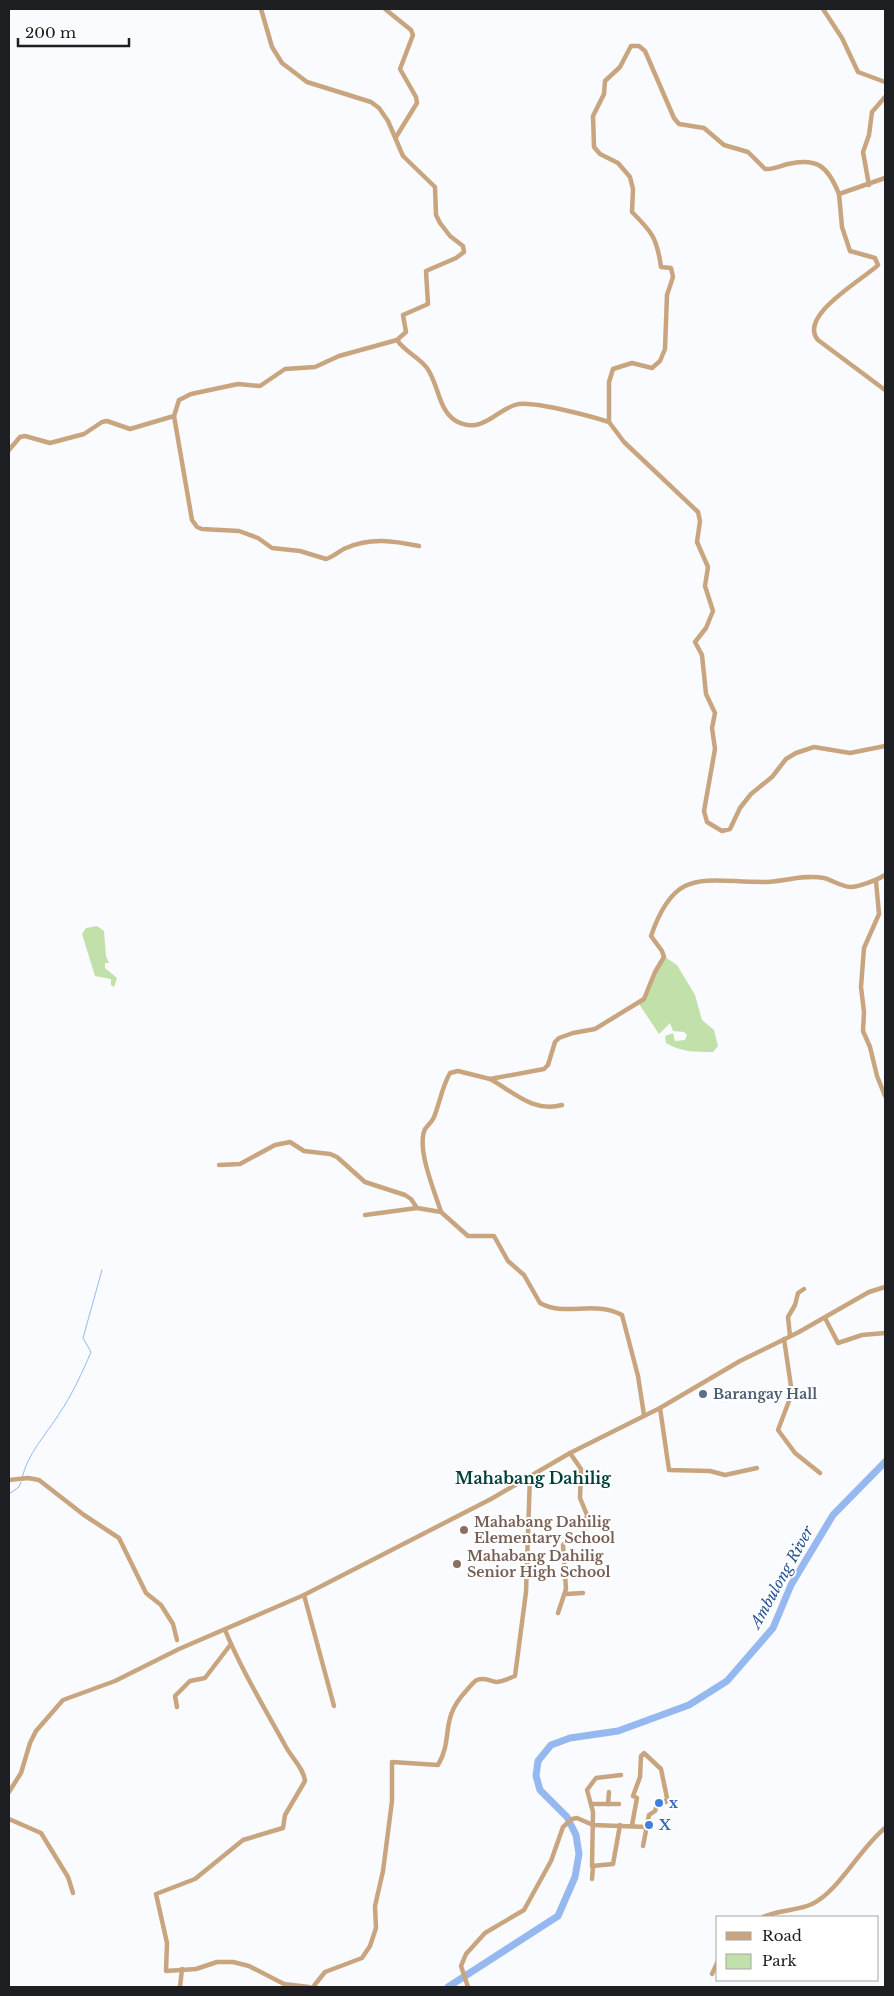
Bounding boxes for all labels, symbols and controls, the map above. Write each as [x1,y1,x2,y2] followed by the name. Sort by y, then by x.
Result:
[18,15,129,47] scale bar
[25,23,76,42] text: 200 m
[713,1385,817,1403] place label: Barangay Hall
[697,1388,709,1400] marker: Barangay Hall
[455,1468,612,1488] district label: Mahabang Dahilig
[474,1513,615,1547] place label: Mahabang Dahilig Elementary School
[745,1521,818,1633] water label: Ambulong River
[458,1524,470,1536] marker: Mahabang Dahilig Elementary School
[467,1547,611,1581] place label: Mahabang Dahilig Senior High School
[451,1558,463,1570] marker: Mahabang Dahilig Senior High School
[669,1794,679,1812] place label: x
[653,1797,665,1809] marker: x
[658,1816,672,1834] place label: X
[643,1819,655,1831] marker: X
[716,1916,879,1981] legend
[762,1926,802,1945] text: Road
[762,1951,798,1970] text: Park

